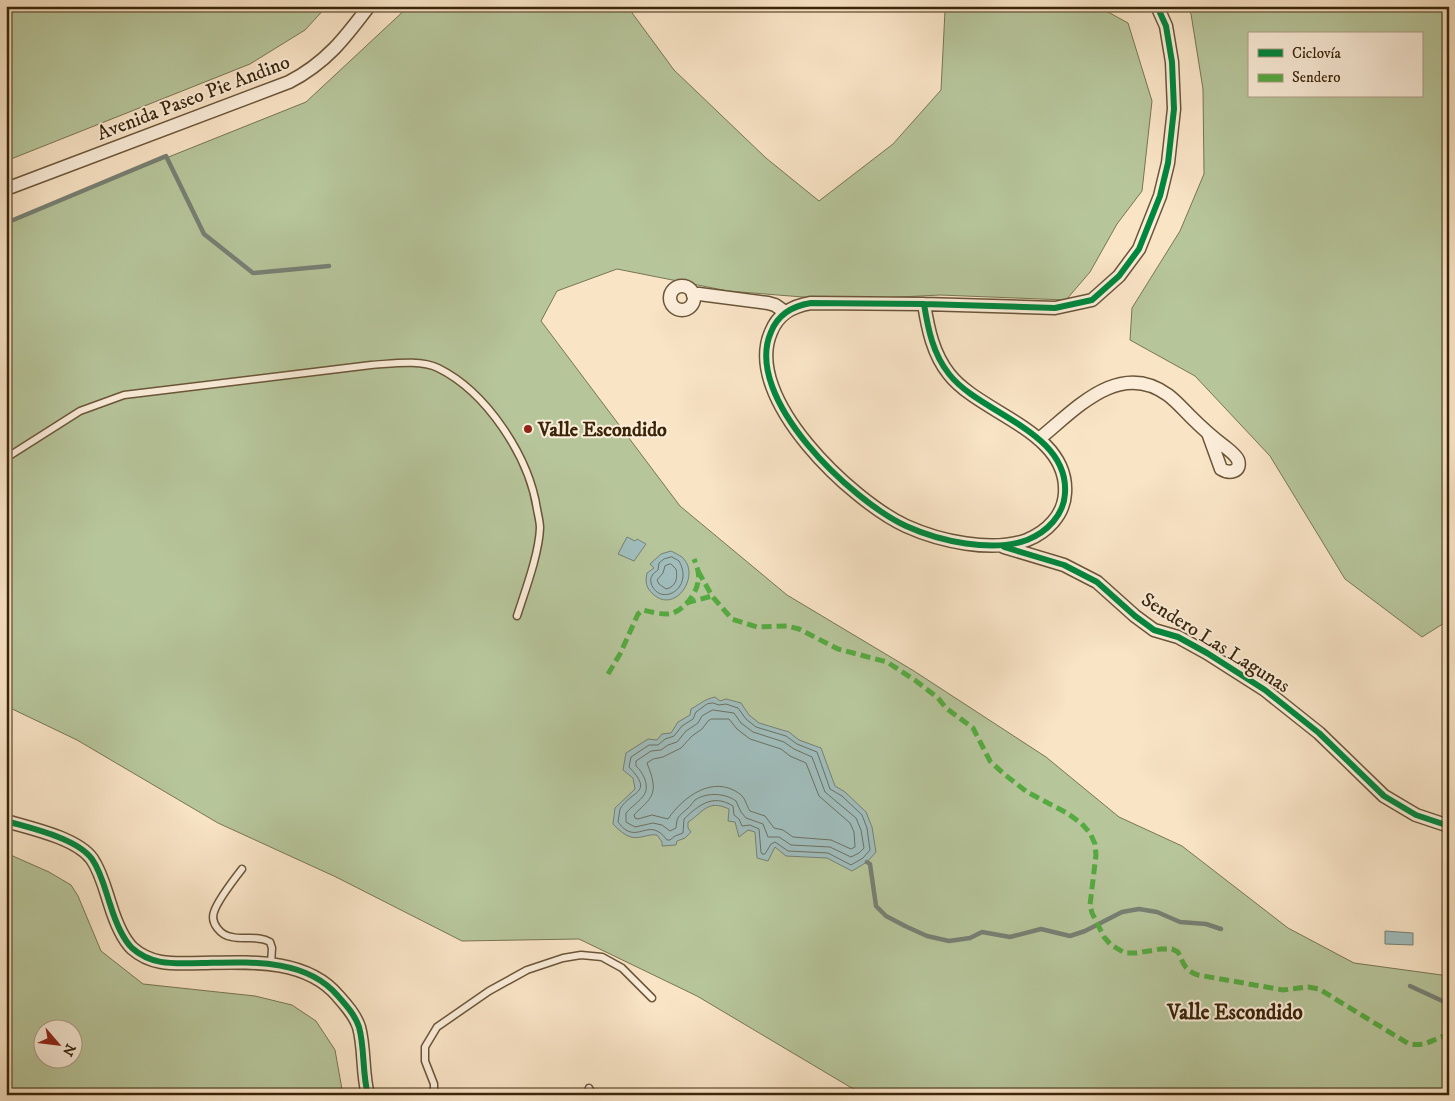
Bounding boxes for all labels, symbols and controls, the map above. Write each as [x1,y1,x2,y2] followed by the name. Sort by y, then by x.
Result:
[1248,32,1422,98] legend
[1292,44,1341,63] text: Ciclovía
[94,50,293,147] street label: Avenida Paseo Pie Andino
[1292,68,1340,87] text: Sendero
[537,418,667,443] place label: Valle Escondido
[522,423,534,435] marker: Valle Escondido
[1136,587,1294,699] street label: Sendero Las Lagunas
[1166,1000,1303,1026] district label: Valle Escondido
[32,1018,82,1068] north arrow
[58,1040,79,1059] text: N

